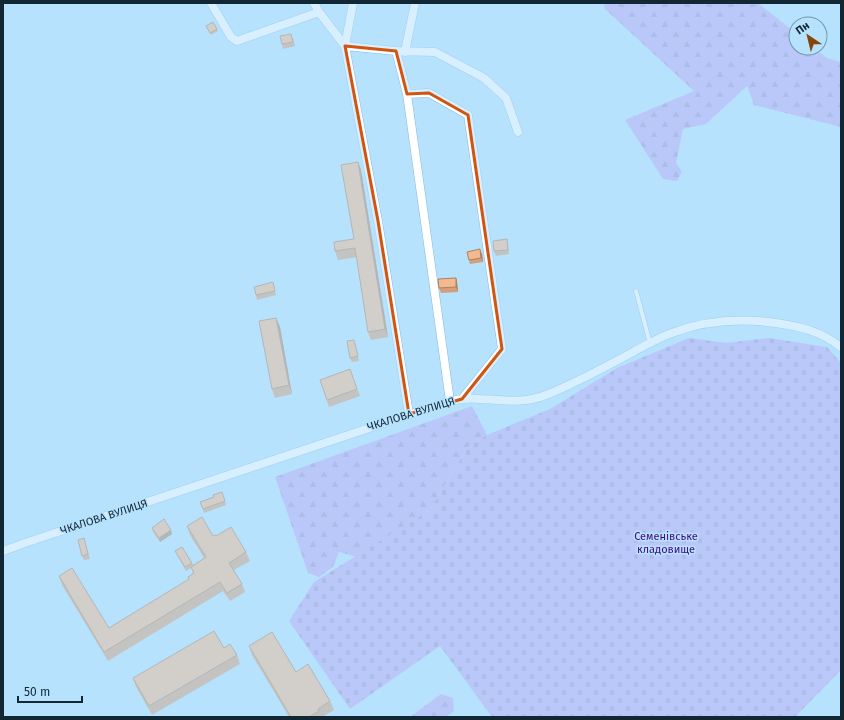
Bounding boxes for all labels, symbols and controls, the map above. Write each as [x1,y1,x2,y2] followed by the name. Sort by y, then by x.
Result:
[788,16,828,56] north arrow
[793,19,812,37] text: Пн
[366,394,456,434] street label: ЧКАЛОВА ВУЛИЦЯ
[59,497,149,537] street label: ЧКАЛОВА ВУЛИЦЯ
[634,530,698,556] park label: Семенівське кладовище
[18,678,82,704] scale bar
[24,685,50,699] text: 50 m

